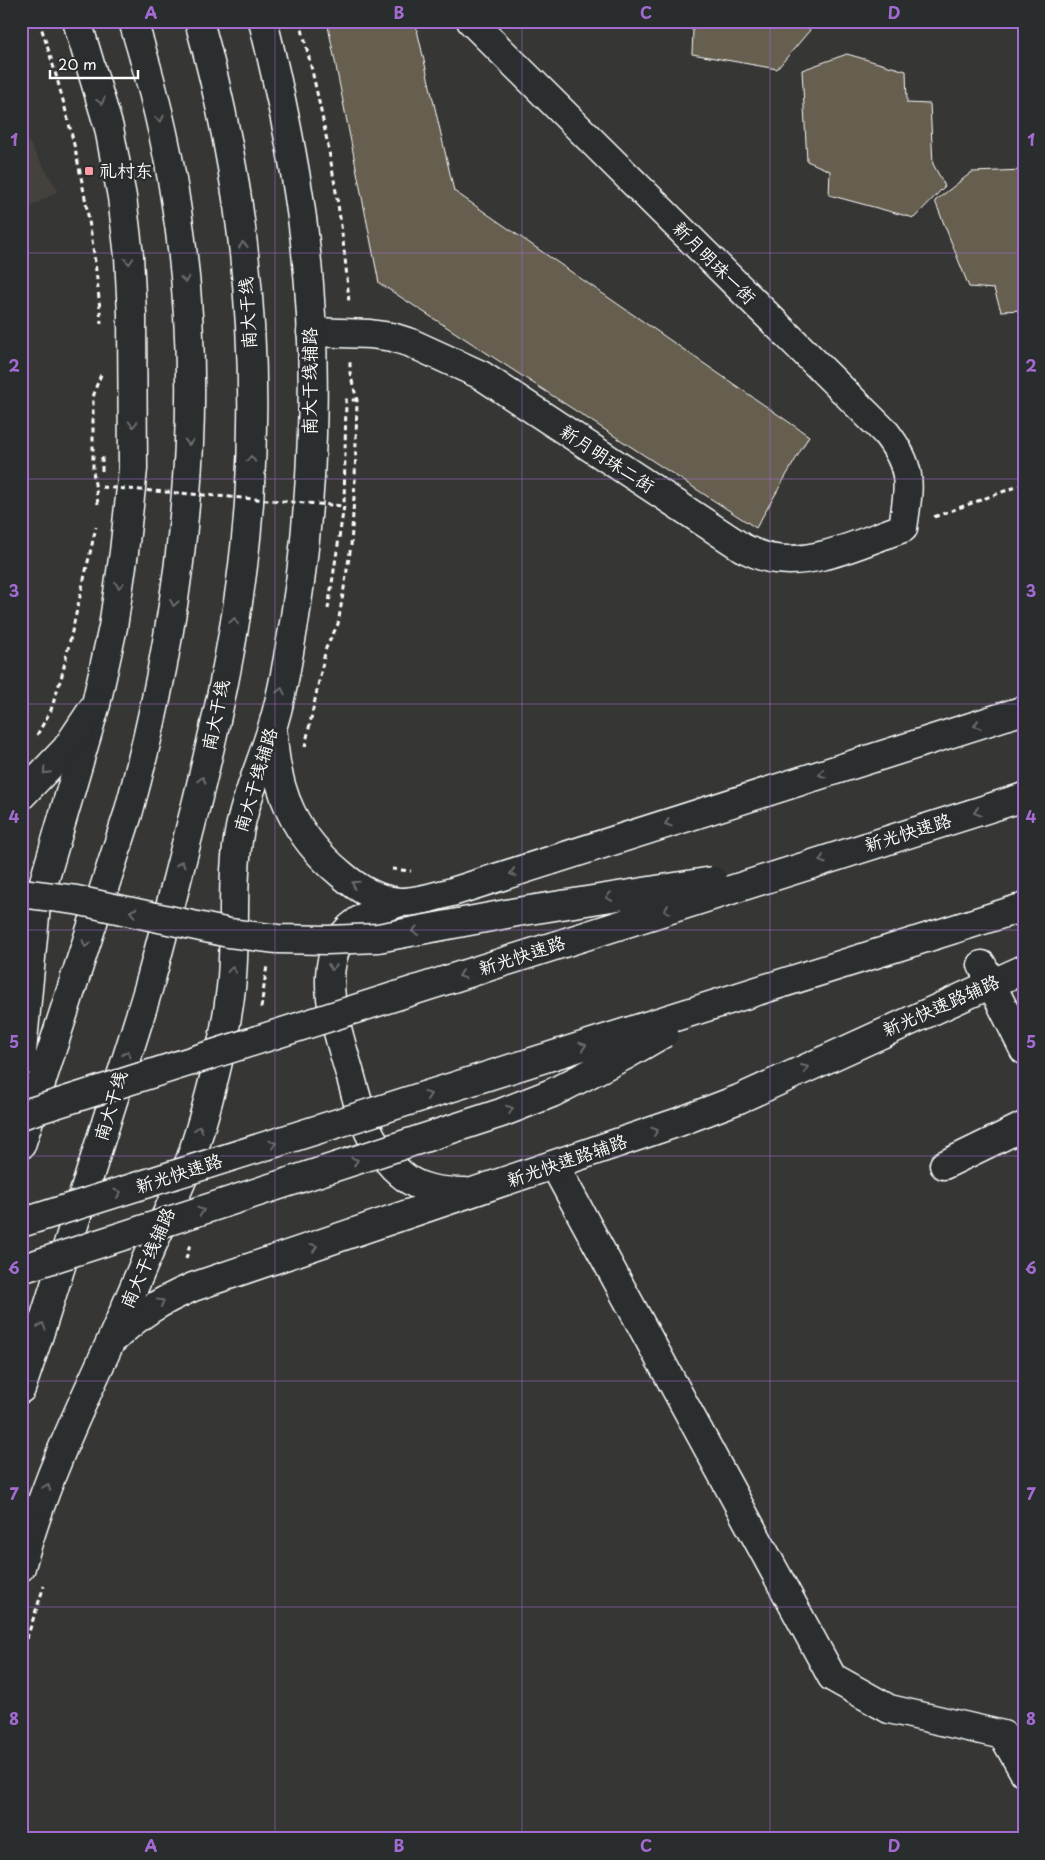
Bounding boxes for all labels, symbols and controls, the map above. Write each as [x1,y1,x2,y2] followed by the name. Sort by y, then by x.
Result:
[145,0,158,24] text: A
[394,0,405,24] text: B
[640,0,652,24] text: C
[888,0,900,24] text: D
[50,48,138,80] scale bar
[58,52,97,75] text: 20 m
[96,97,106,105] one-way arrow
[154,114,165,123] one-way arrow
[10,127,18,151] text: 1
[1027,127,1035,151] text: 1
[99,156,153,183] place label: 礼村东
[83,165,95,177] marker: 礼村东
[667,214,763,310] street label: 新月明珠一街
[238,240,249,248] one-way arrow
[123,258,134,266] one-way arrow
[179,276,190,284] one-way arrow
[231,276,262,350] street label: 南大干线
[295,327,322,435] street label: 南大干线辅路
[8,353,20,377] text: 2
[1025,353,1037,377] text: 2
[555,417,660,498] street label: 新月明珠二街
[128,420,138,428] one-way arrow
[184,438,194,446] one-way arrow
[245,455,256,463] one-way arrow
[9,578,19,602] text: 3
[1026,578,1036,602] text: 3
[115,581,125,590] one-way arrow
[169,599,179,608] one-way arrow
[228,616,239,624] one-way arrow
[194,677,235,753] street label: 南大干线
[275,687,286,696] one-way arrow
[974,719,982,729] one-way arrow
[226,724,283,835] street label: 南大干线辅路
[43,766,52,775] one-way arrow
[819,768,827,778] one-way arrow
[196,776,207,785] one-way arrow
[9,804,20,828] text: 4
[1026,804,1037,828] text: 4
[861,805,955,858] street label: 新光快速路
[974,806,982,816] one-way arrow
[664,818,672,828] one-way arrow
[818,855,827,865] one-way arrow
[175,860,186,869] one-way arrow
[509,867,517,877] one-way arrow
[351,881,360,891] one-way arrow
[605,891,614,901] one-way arrow
[664,904,672,914] one-way arrow
[129,907,138,918] one-way arrow
[411,926,419,936] one-way arrow
[475,928,569,981] street label: 新光快速路
[82,939,92,947] one-way arrow
[327,964,338,972] one-way arrow
[227,966,238,974] one-way arrow
[877,967,1003,1043] street label: 新光快速路辅路
[459,969,467,979] one-way arrow
[9,1029,19,1053] text: 5
[1026,1029,1036,1053] text: 5
[578,1042,586,1052] one-way arrow
[122,1051,132,1059] one-way arrow
[800,1064,809,1075] one-way arrow
[86,1067,133,1144] street label: 南大干线
[423,1091,431,1101] one-way arrow
[505,1105,513,1115] one-way arrow
[194,1125,204,1133] one-way arrow
[503,1126,630,1193] street label: 新光快速路辅路
[650,1126,659,1136] one-way arrow
[268,1140,276,1150] one-way arrow
[132,1146,226,1199] street label: 新光快速路
[351,1157,359,1167] one-way arrow
[113,1189,121,1199] one-way arrow
[112,1203,181,1312] street label: 南大干线辅路
[196,1207,205,1217] one-way arrow
[309,1242,318,1252] one-way arrow
[8,1255,20,1279] text: 6
[1025,1255,1037,1279] text: 6
[156,1298,165,1308] one-way arrow
[37,1323,47,1331] one-way arrow
[9,1481,19,1505] text: 7
[1026,1481,1036,1505] text: 7
[41,1483,51,1492] one-way arrow
[9,1706,19,1730] text: 8
[1026,1706,1036,1730] text: 8
[145,1833,158,1857] text: A
[394,1833,405,1857] text: B
[640,1833,652,1857] text: C
[888,1833,900,1857] text: D

